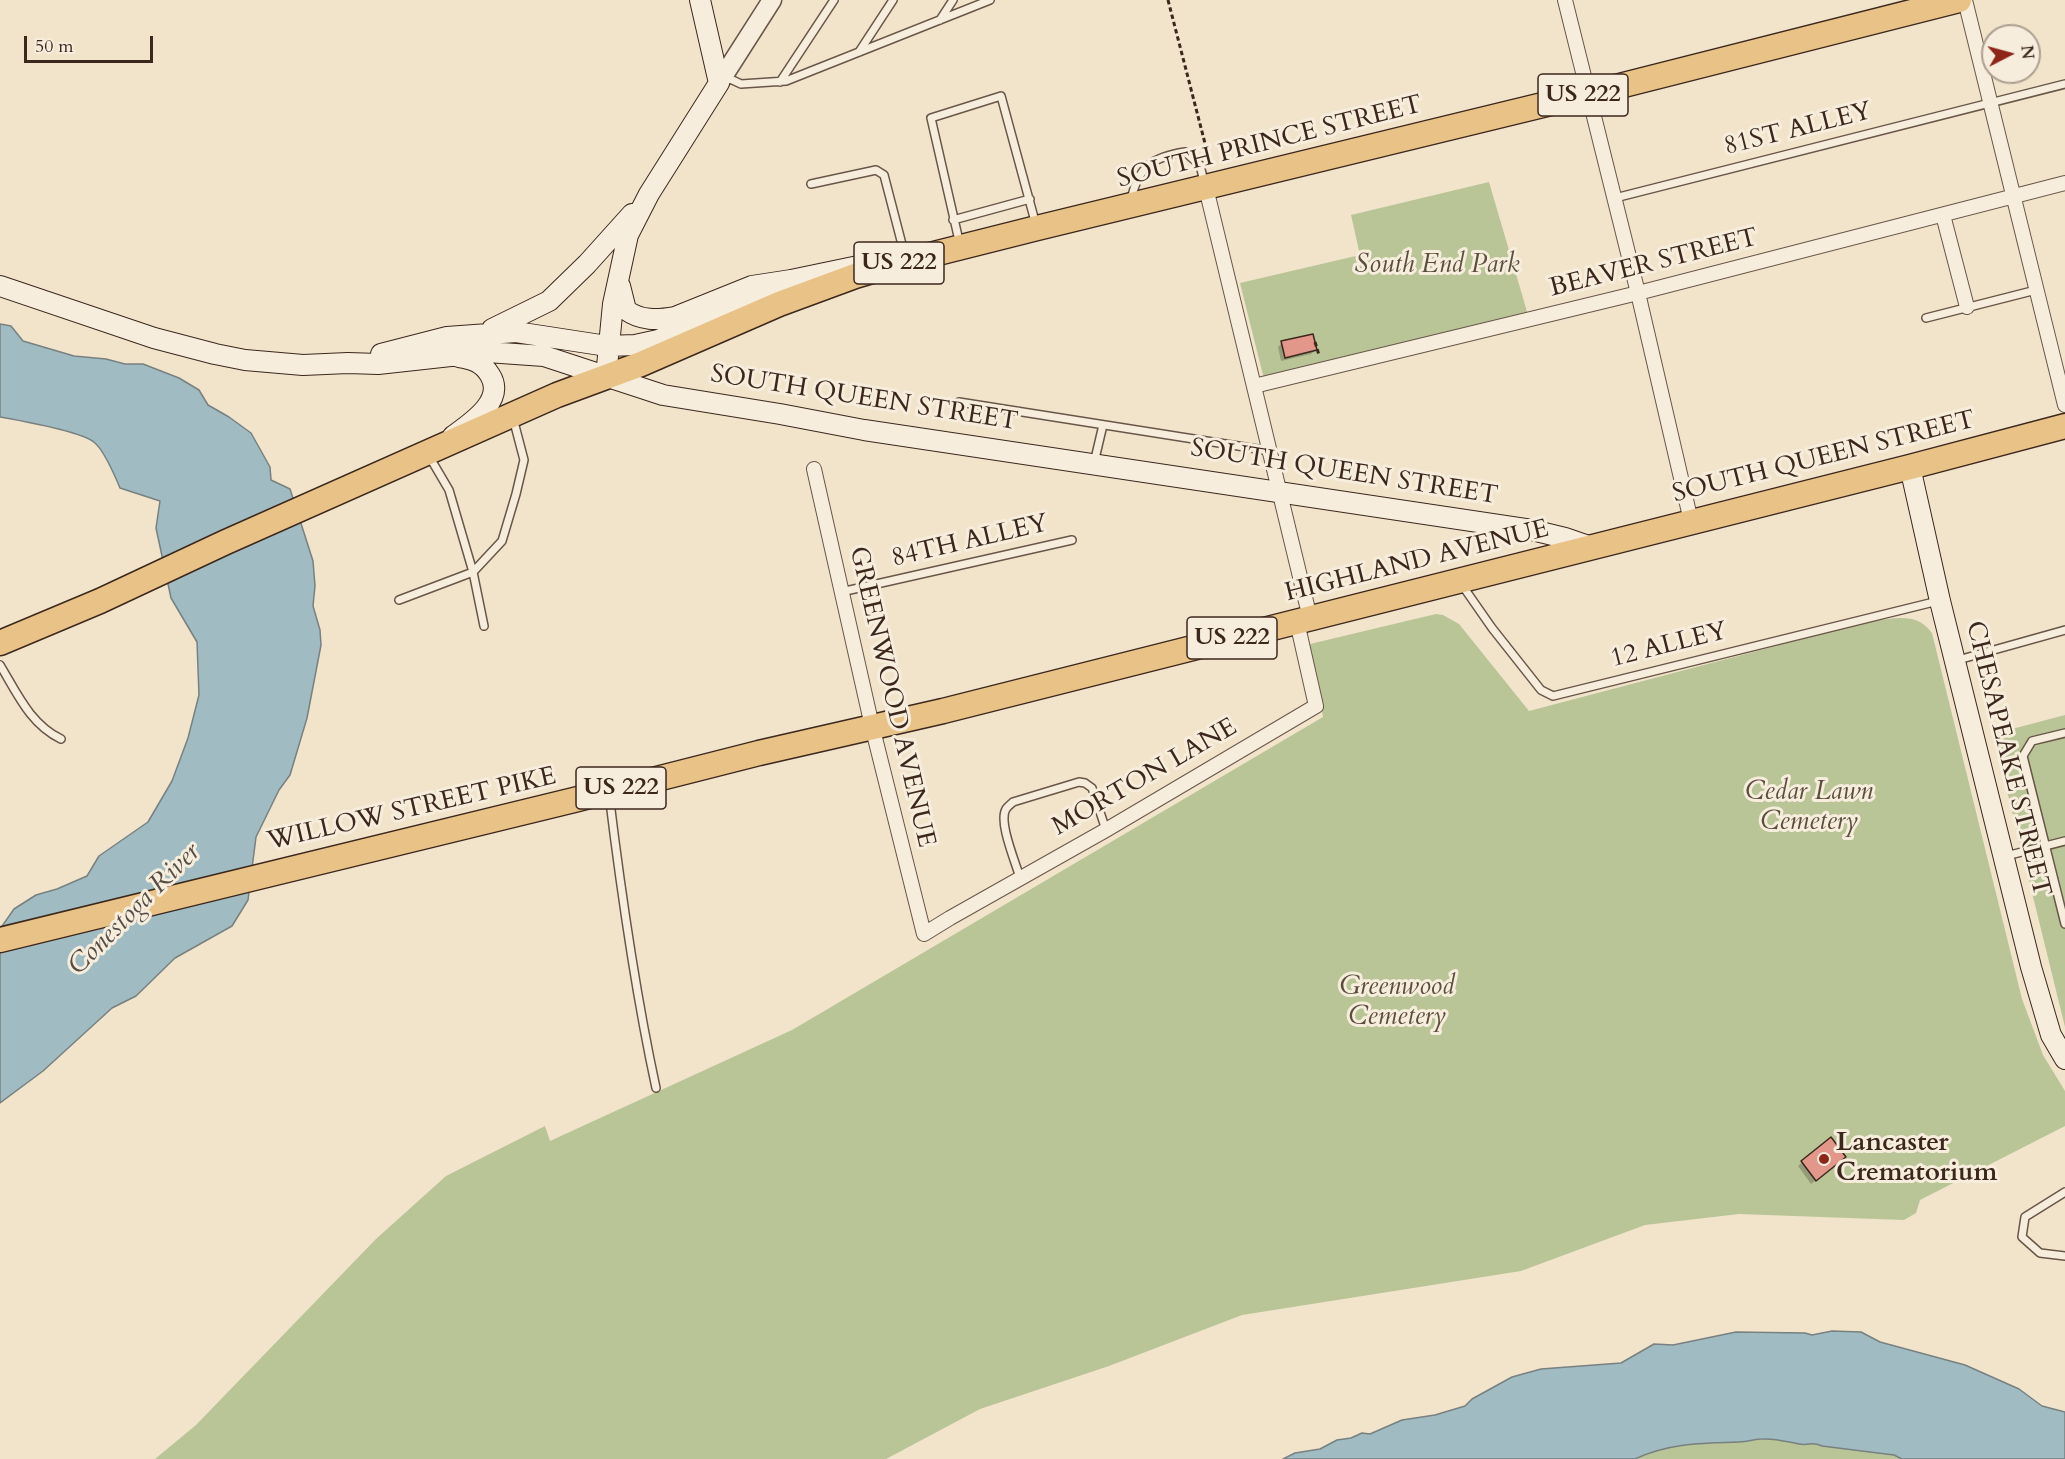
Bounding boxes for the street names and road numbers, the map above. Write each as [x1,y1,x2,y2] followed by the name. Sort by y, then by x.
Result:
[1538,74,1628,116] road number: US 222
[1114,90,1426,196] street label: SOUTH PRINCE STREET
[1721,97,1875,163] street label: 81ST ALLEY
[1547,223,1761,305] street label: BEAVER STREET
[854,242,944,284] road number: US 222
[708,359,1020,439] street label: SOUTH QUEEN STREET
[1669,405,1979,511] street label: SOUTH QUEEN STREET
[1188,433,1500,513] street label: SOUTH QUEEN STREET
[889,509,1051,575] street label: 84TH ALLEY
[1282,514,1552,610] street label: HIGHLAND AVENUE
[841,544,941,850] street label: GREENWOOD AVENUE
[1607,616,1731,676] street label: 12 ALLEY
[1187,617,1277,659] road number: US 222
[1958,618,2056,900] street label: CHESAPEAKE STREET
[1047,712,1243,844] street label: MORTON LANE
[265,762,559,858] street label: WILLOW STREET PIKE
[576,767,666,809] road number: US 222

